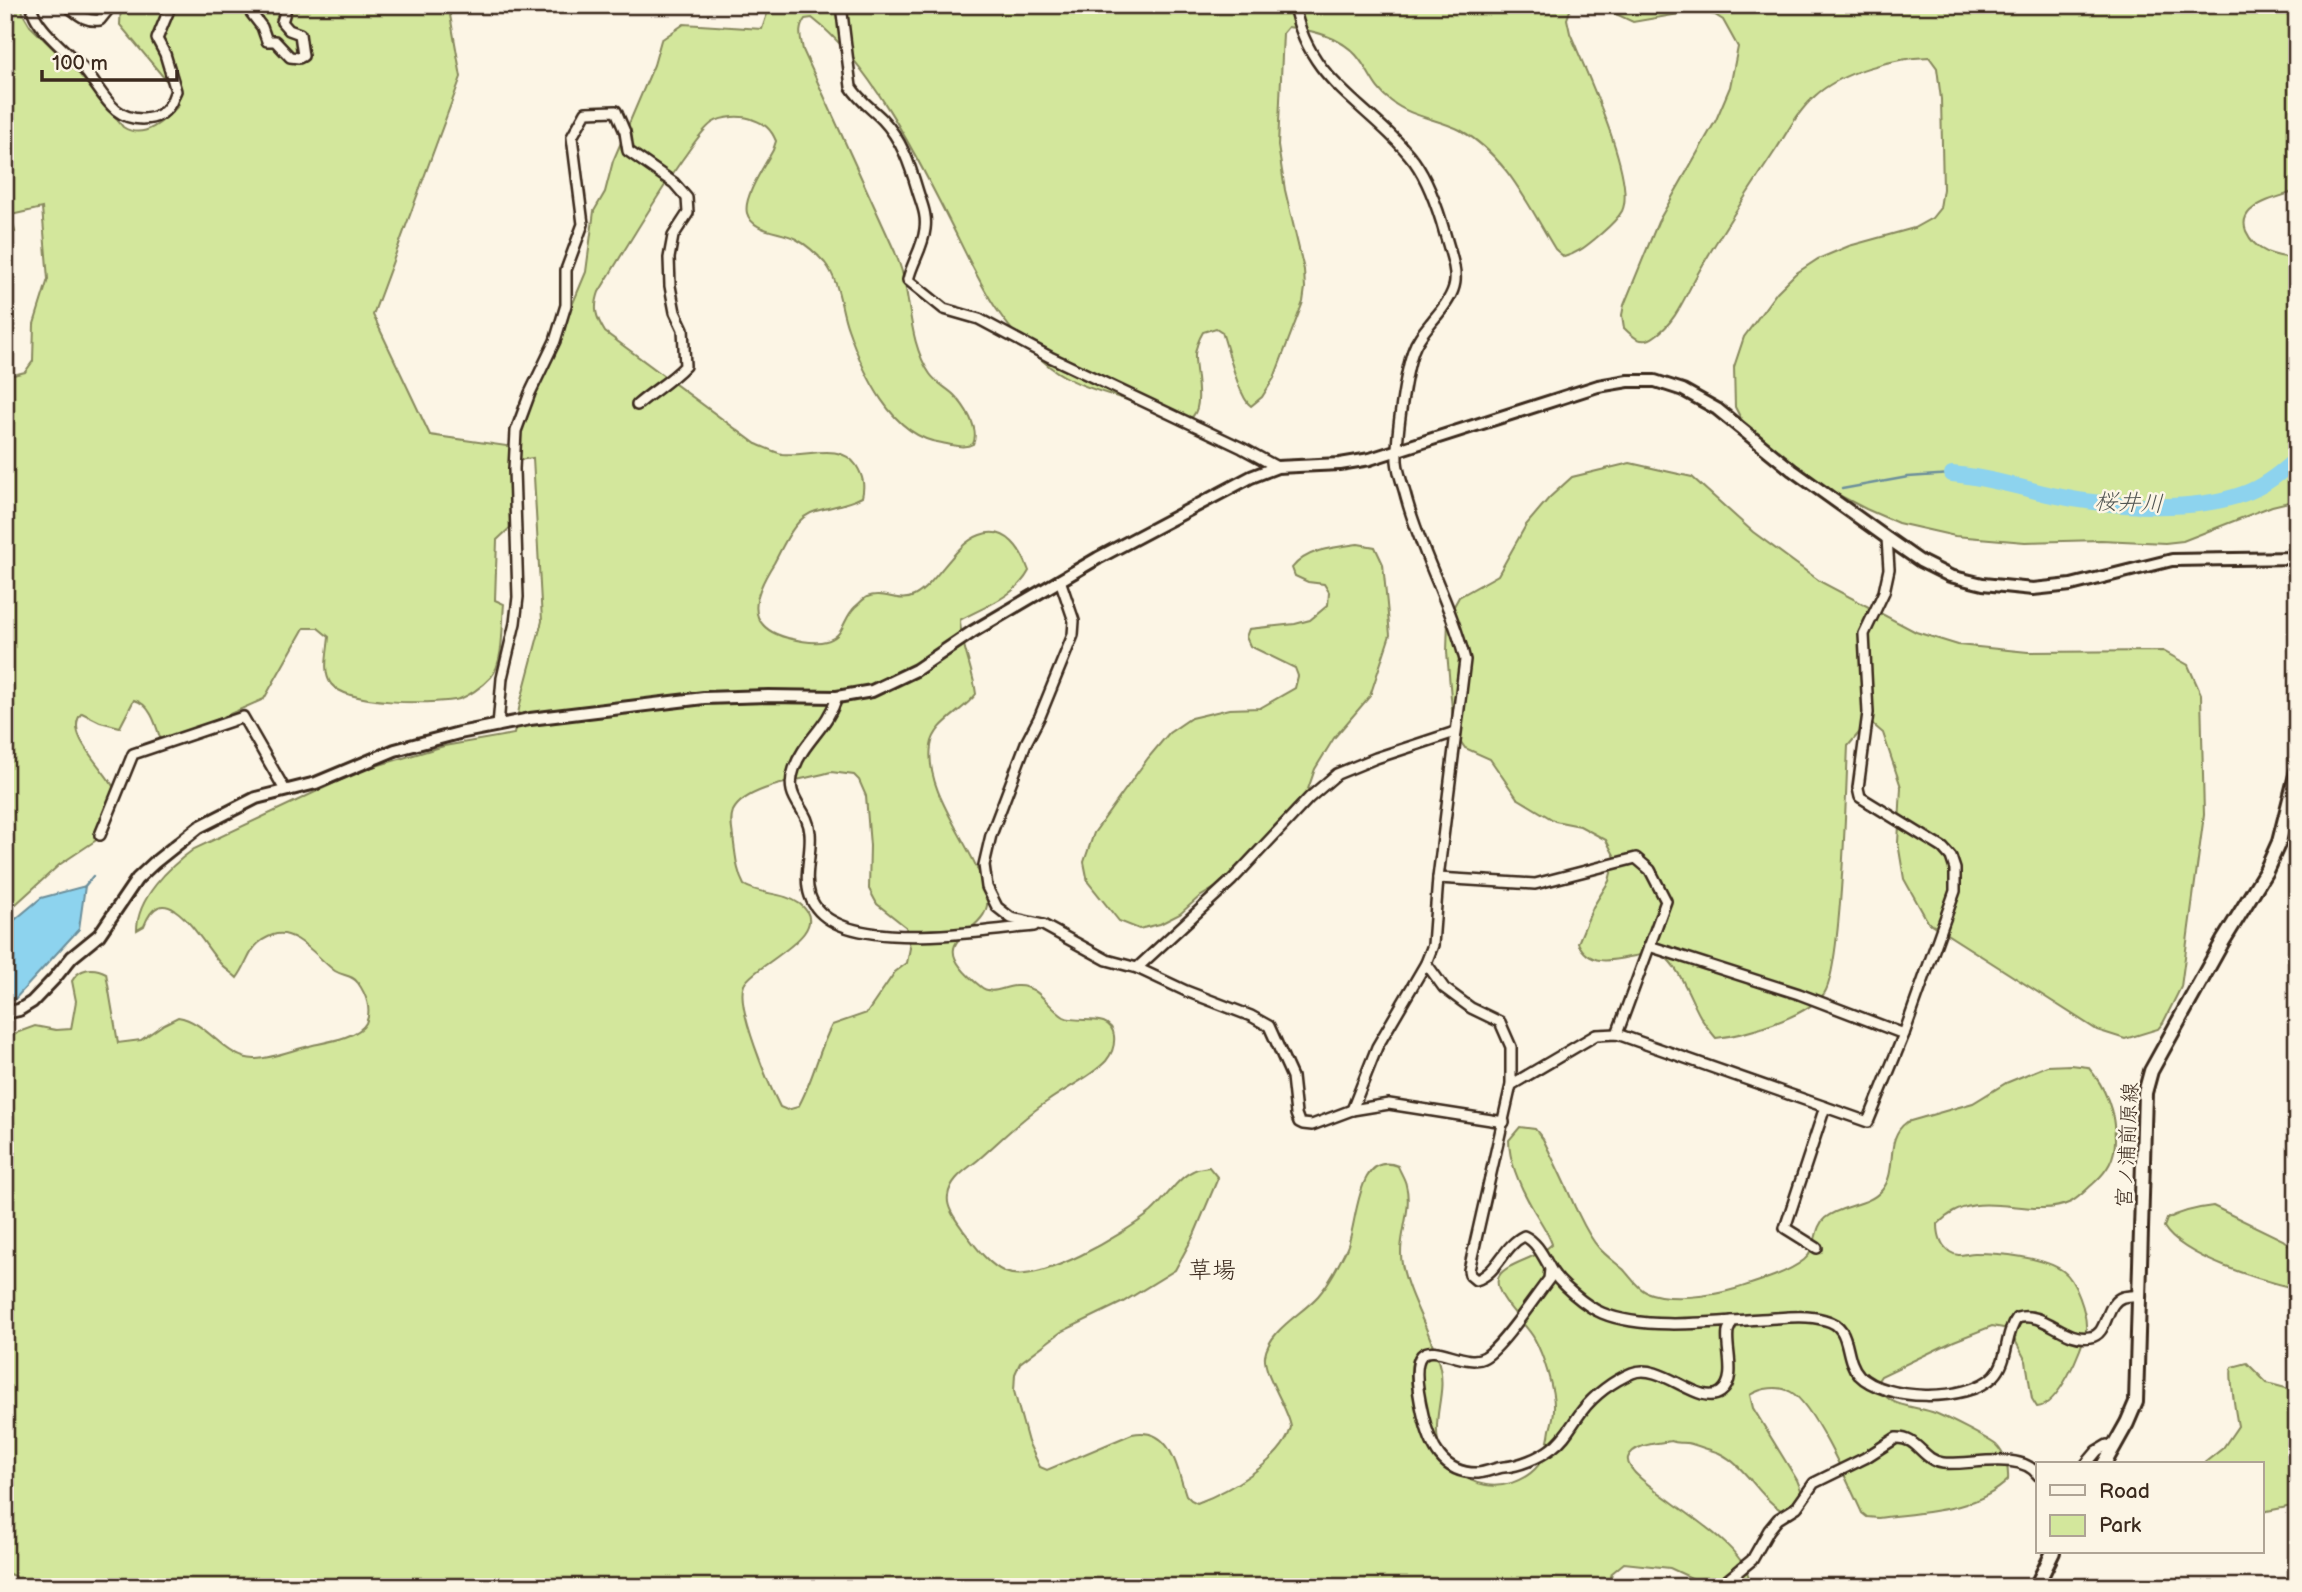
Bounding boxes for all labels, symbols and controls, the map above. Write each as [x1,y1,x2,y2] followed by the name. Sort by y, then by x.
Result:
[42,38,177,82] scale bar
[52,51,108,76] text: 100 m
[2094,488,2164,518] water label: 桜井川
[2112,1081,2143,1209] street label: 宮ノ浦前原線
[1188,1256,1236,1285] district label: 草場
[2036,1462,2264,1554] legend
[2099,1479,2150,1504] text: Road
[2099,1513,2142,1538] text: Park

